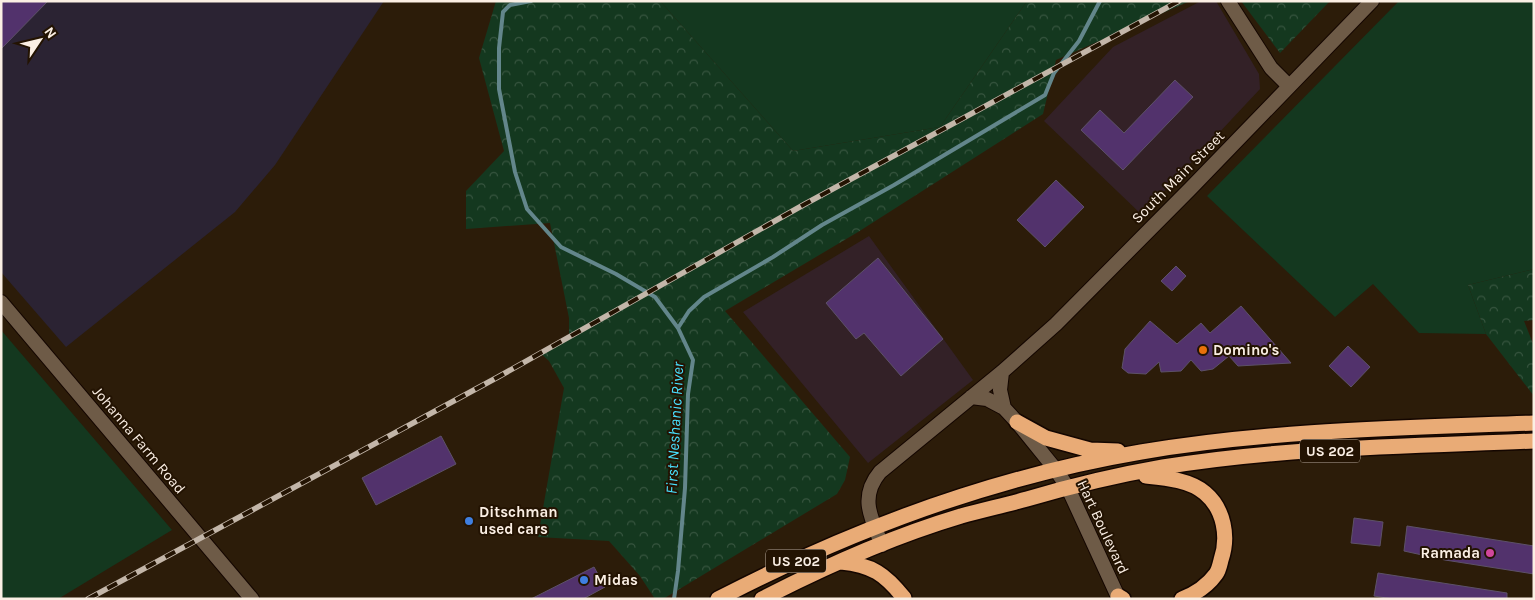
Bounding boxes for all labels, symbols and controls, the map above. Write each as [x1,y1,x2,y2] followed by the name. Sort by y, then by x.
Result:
[15,15,65,65] north arrow
[40,24,60,42] text: N
[1128,127,1228,227] street label: South Main Street
[1213,341,1279,359] place label: Domino's
[1197,344,1209,356] marker: Domino's
[662,361,687,495] water label: First Neshanic River
[89,383,189,497] street label: Johanna Farm Road
[1300,440,1360,462] road number: US 202
[1073,477,1133,577] street label: Hart Boulevard
[479,503,558,538] place label: Ditschman used cars
[463,515,475,527] marker: Ditschman used cars
[1421,544,1480,562] place label: Ramada
[1484,547,1496,559] marker: Ramada
[766,550,826,572] road number: US 202
[594,571,638,589] place label: Midas
[578,574,590,586] marker: Midas

